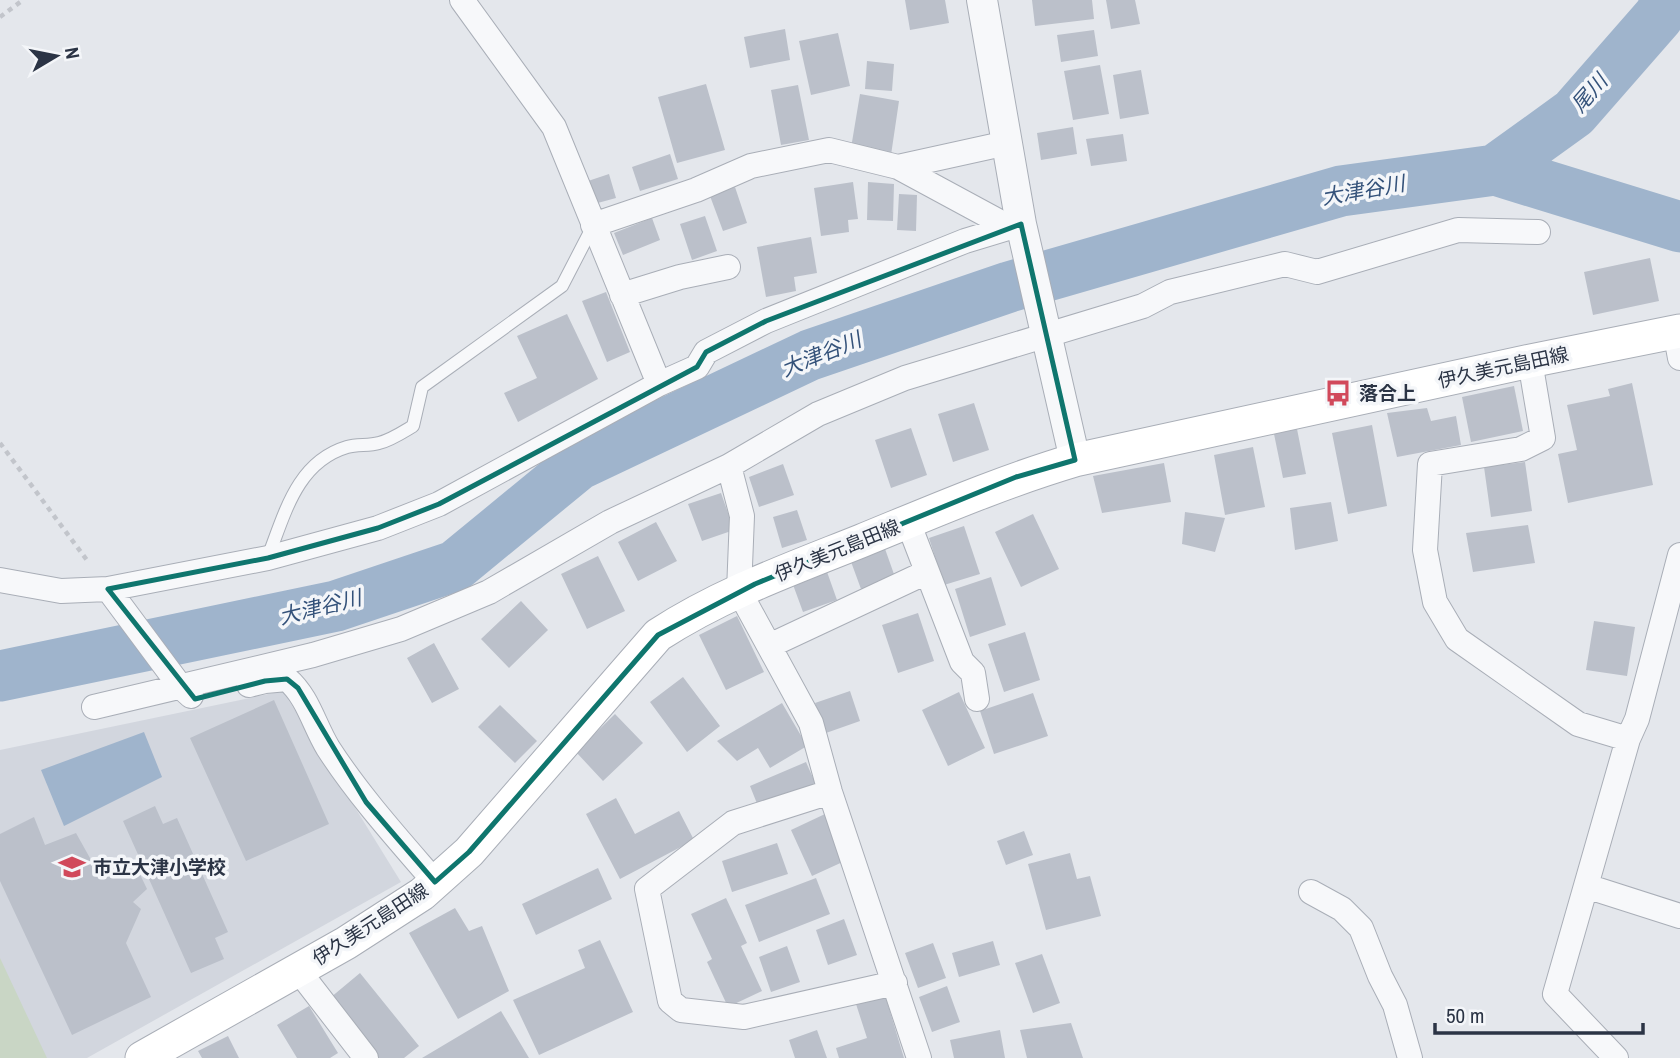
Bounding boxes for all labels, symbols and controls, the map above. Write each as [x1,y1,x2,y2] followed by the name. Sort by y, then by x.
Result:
[21,21,91,91] north arrow
[59,45,87,61] text: N
[1564,66,1615,118] water label: 尾川
[1319,168,1409,212] water label: 大津谷川
[777,324,867,383] water label: 大津谷川
[1435,340,1571,394] street label: 伊久美元島田線
[1323,378,1353,408] bus stop icon: 落合上
[1359,380,1416,406] place label: 落合上
[770,513,904,587] street label: 伊久美元島田線
[276,582,366,631] water label: 大津谷川
[57,852,87,882] school or university icon: 市立大津小学校
[93,854,226,880] place label: 市立大津小学校
[307,877,433,971] street label: 伊久美元島田線
[1435,992,1643,1036] scale bar
[1446,1001,1484,1030] text: 50 m

